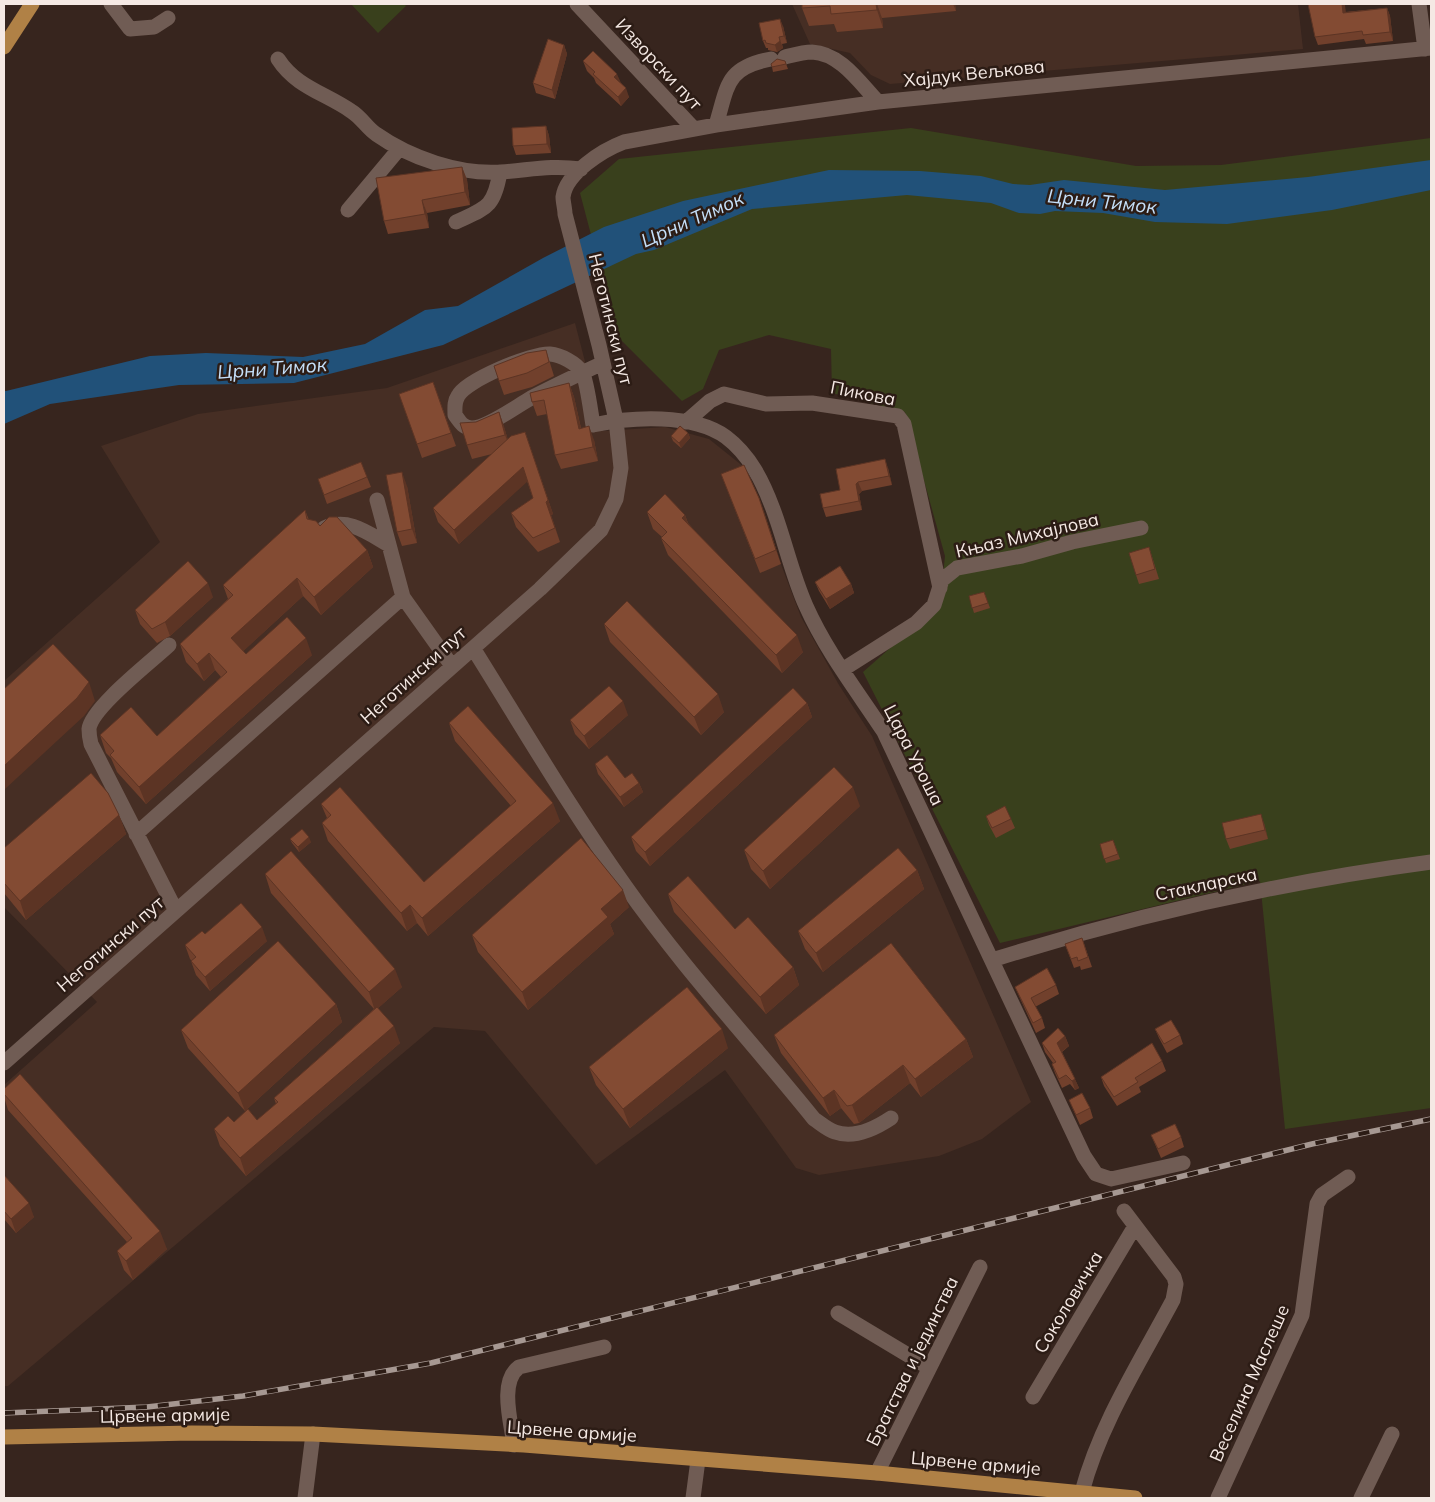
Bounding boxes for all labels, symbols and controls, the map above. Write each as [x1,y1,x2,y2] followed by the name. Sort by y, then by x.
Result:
[611,13,708,115] street label: Изворски пут
[902,54,1046,92] street label: Хајдук Вељкова
[1046,183,1159,219] water label: Црни Тимок
[637,185,748,252] water label: Црни Тимок
[584,251,639,388] street label: Неготински пут
[216,352,328,384] water label: Црни Тимок
[829,375,897,411] street label: Пикова
[953,507,1101,563] street label: Књаз Михајлова
[355,621,471,729] street label: Неготински пут
[879,701,949,809] street label: Цара Уроша
[1153,862,1259,906] street label: Стакларска
[52,891,169,997] street label: Неготински пут
[1028,1247,1108,1357] street label: Соколовичка
[861,1272,963,1450] street label: Братства и јединства
[1204,1301,1294,1465] street label: Веселина Маслеше
[100,1402,230,1428] street label: Црвене армије
[506,1415,638,1447] street label: Црвене армије
[910,1446,1042,1480] street label: Црвене армије

